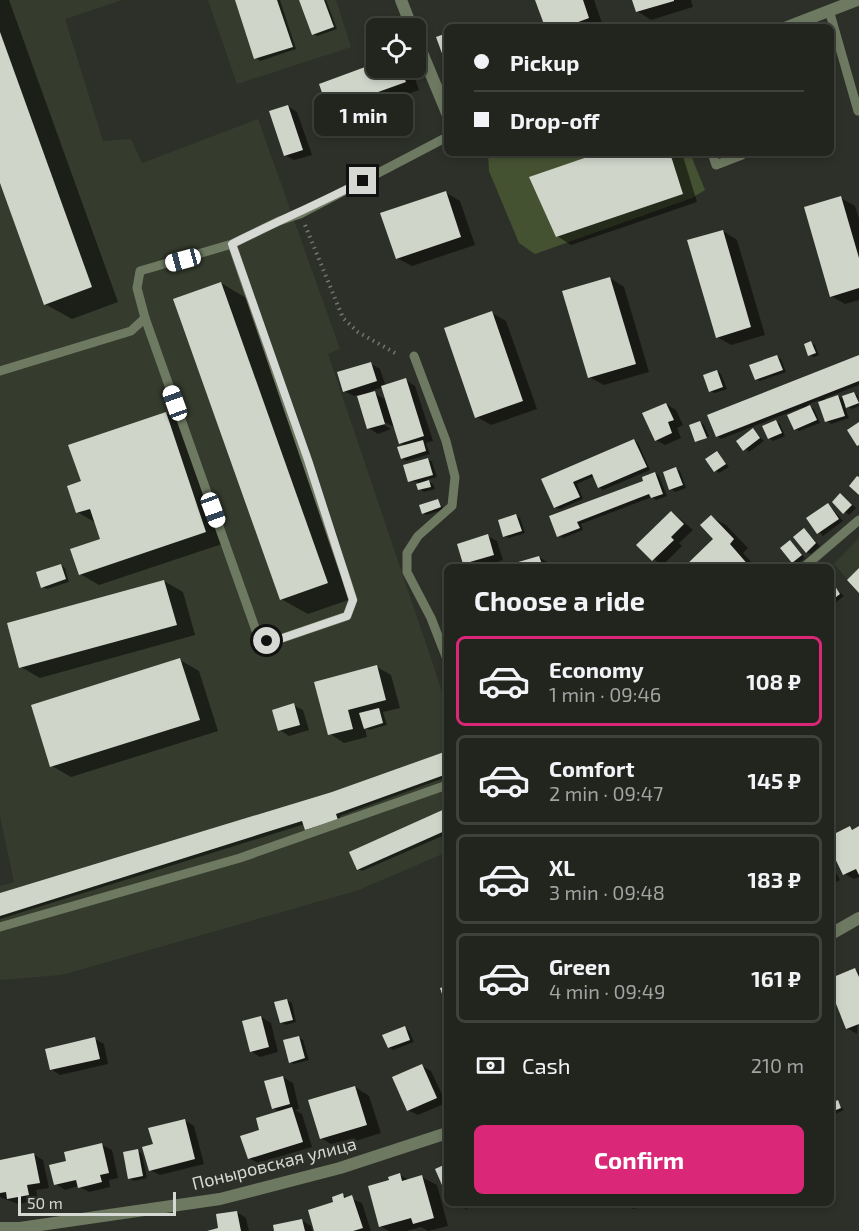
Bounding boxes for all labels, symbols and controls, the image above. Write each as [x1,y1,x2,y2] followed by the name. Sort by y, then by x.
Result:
[366,18,426,78] map controls
[366,18,426,78] button: locate
[510,49,579,75] text: Pickup
[314,94,412,136] callout: 1 min
[339,103,388,127] text: 1 min
[510,107,599,133] text: Drop-off
[349,167,376,194] route end
[163,247,203,273] car
[160,383,190,423] car
[198,490,228,530] car
[474,584,645,616] text: Choose a ride
[253,627,280,654] route start
[477,654,531,708] icon: car
[549,656,644,682] text: Economy
[746,668,801,694] text: 108 ₽
[549,682,661,706] text: 1 min · 09:46
[477,753,531,807] icon: car
[549,755,634,781] text: Comfort
[748,767,801,793] text: 145 ₽
[549,781,663,805] text: 2 min · 09:47
[477,852,531,906] icon: car
[549,854,575,880] text: XL
[748,866,801,892] text: 183 ₽
[549,880,665,904] text: 3 min · 09:48
[477,951,531,1005] icon: car
[549,953,611,979] text: Green
[751,965,801,991] text: 161 ₽
[549,979,665,1003] text: 4 min · 09:49
[474,1049,507,1082] icon: cash
[522,1052,571,1078] text: Cash
[751,1053,804,1077] text: 210 m
[474,1125,804,1194] button: Confirm
[189,1132,359,1194] street label: Поныровская улица
[18,1189,176,1216] scale bar
[27,1193,63,1212] text: 50 m

